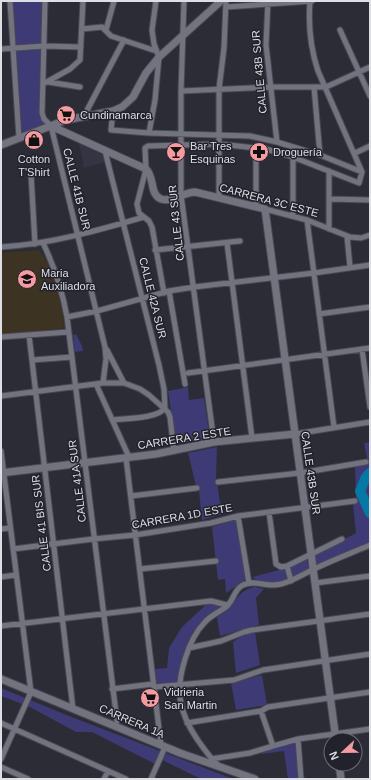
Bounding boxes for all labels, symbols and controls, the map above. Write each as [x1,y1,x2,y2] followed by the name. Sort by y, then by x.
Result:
[249,30,269,114] street label: CALLE 43B SUR
[55,104,77,126] supermarket icon: Cundinamarca
[80,109,152,121] place label: Cundinamarca
[23,129,45,151] shop icon: Cotton T'Shirt
[190,140,236,165] place label: Bar Tres Esquinas
[165,141,187,163] bar icon: Bar Tres Esquinas
[248,141,270,163] pharmacy icon: Droguería
[273,146,323,158] place label: Droguería
[61,147,93,231] street label: CALLE 41B SUR
[18,153,50,178] place label: Cotton T'Shirt
[218,181,320,219] street label: CARRERA 3C ESTE
[166,184,186,262] street label: CALLE 43 SUR
[137,256,169,340] street label: CALLE 42A SUR
[41,267,96,292] place label: Maria Auxiliadora
[16,268,38,290] school or university icon: Maria Auxiliadora
[137,425,231,451] street label: CARRERA 2 ESTE
[299,431,323,515] street label: CALLE 43B SUR
[66,439,88,523] street label: CALLE 41A SUR
[29,474,53,572] street label: CALLE 41 BIS SUR
[131,501,233,531] street label: CARRERA 1D ESTE
[164,686,217,711] place label: Vidrieria San Martin
[139,687,161,709] supermarket icon: Vidrieria San Martin
[98,702,167,740] street label: CARRERA 1A
[323,732,363,772] north arrow
[327,750,341,762] text: N

